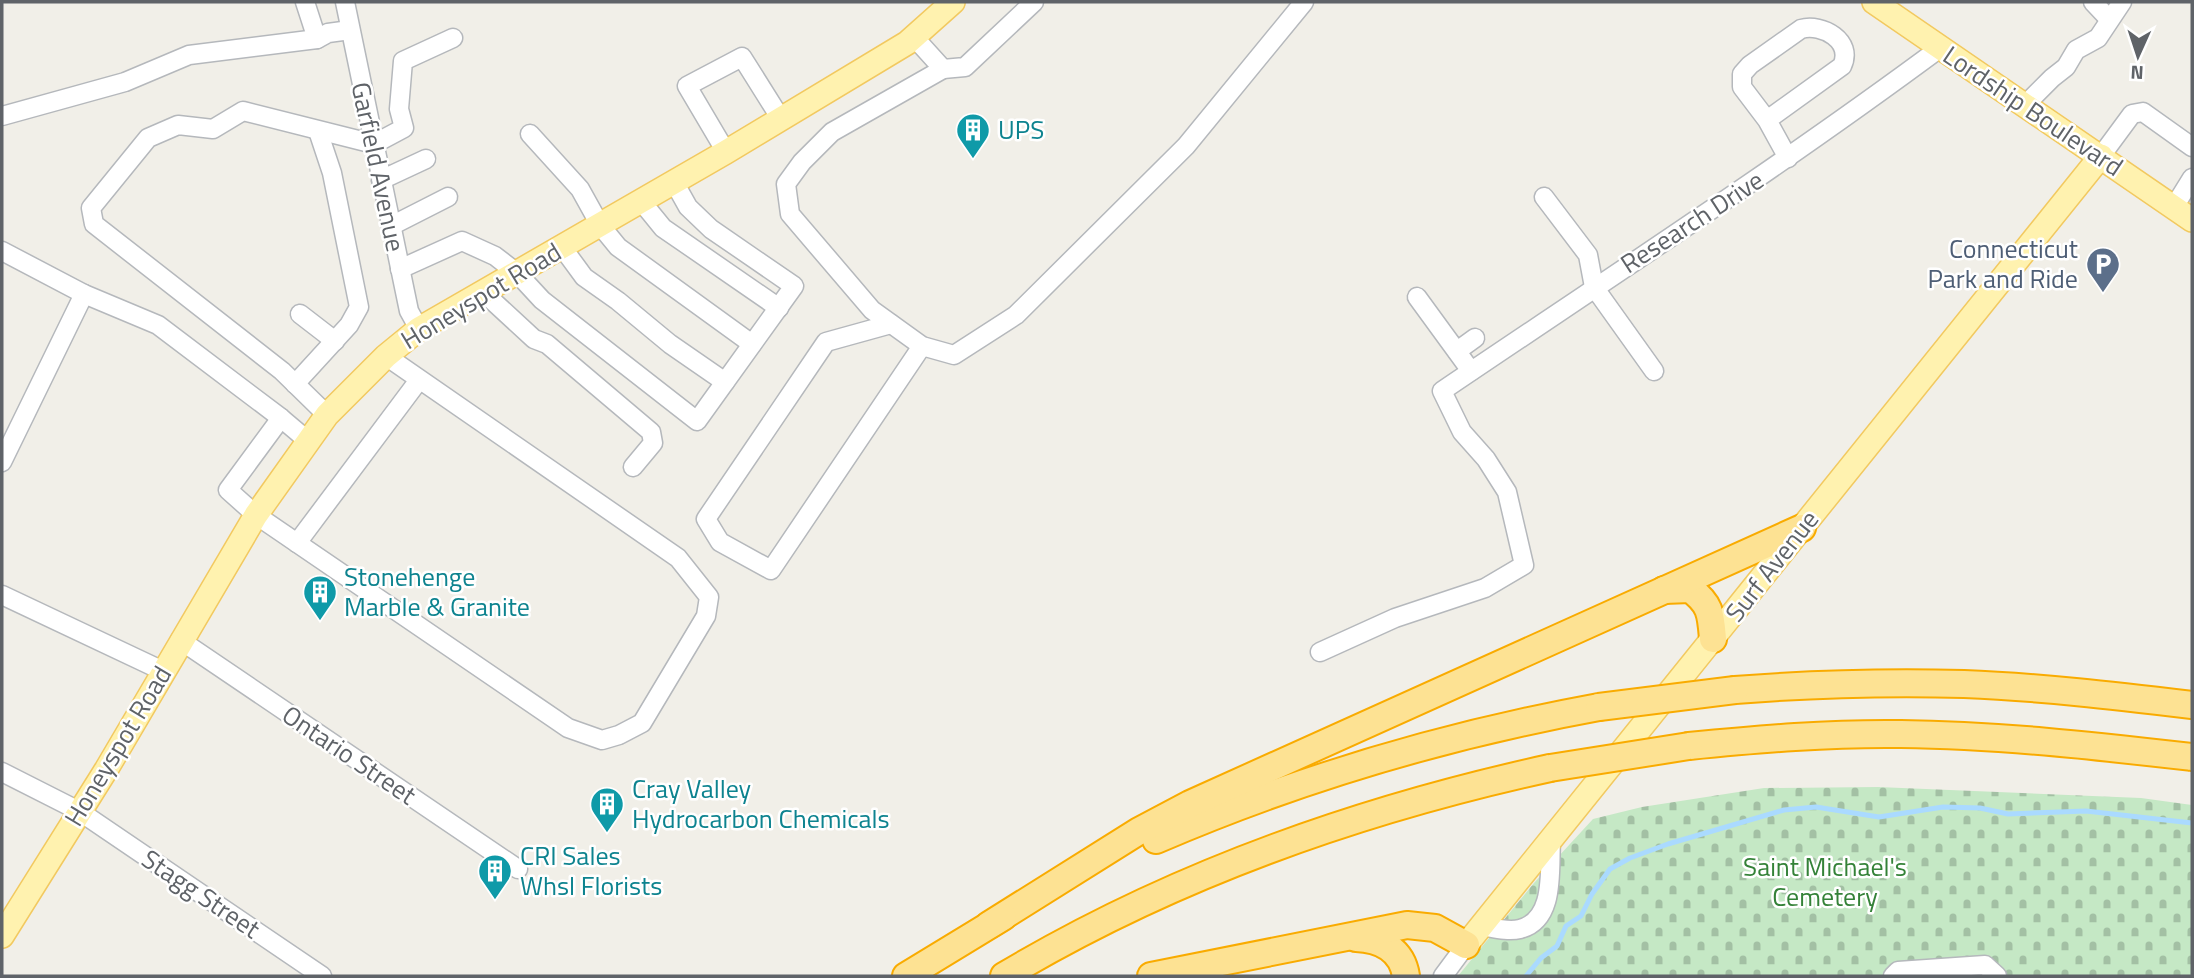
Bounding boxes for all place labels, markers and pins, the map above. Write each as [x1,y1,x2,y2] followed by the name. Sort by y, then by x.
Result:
[998,110,1044,149] place label: UPS
[954,111,992,160] building icon: UPS
[1927,229,2078,298] place label: Connecticut Park and Ride
[2084,245,2122,294] parking icon: Connecticut Park and Ride
[344,557,530,626] place label: Stonehenge Marble & Granite
[301,573,339,622] building icon: Stonehenge Marble & Granite
[632,769,890,838] place label: Cray Valley Hydrocarbon Chemicals
[588,785,626,834] building icon: Cray Valley Hydrocarbon Chemicals
[520,836,662,905] place label: CRI Sales Whsl Florists
[476,852,514,901] building icon: CRI Sales Whsl Florists

